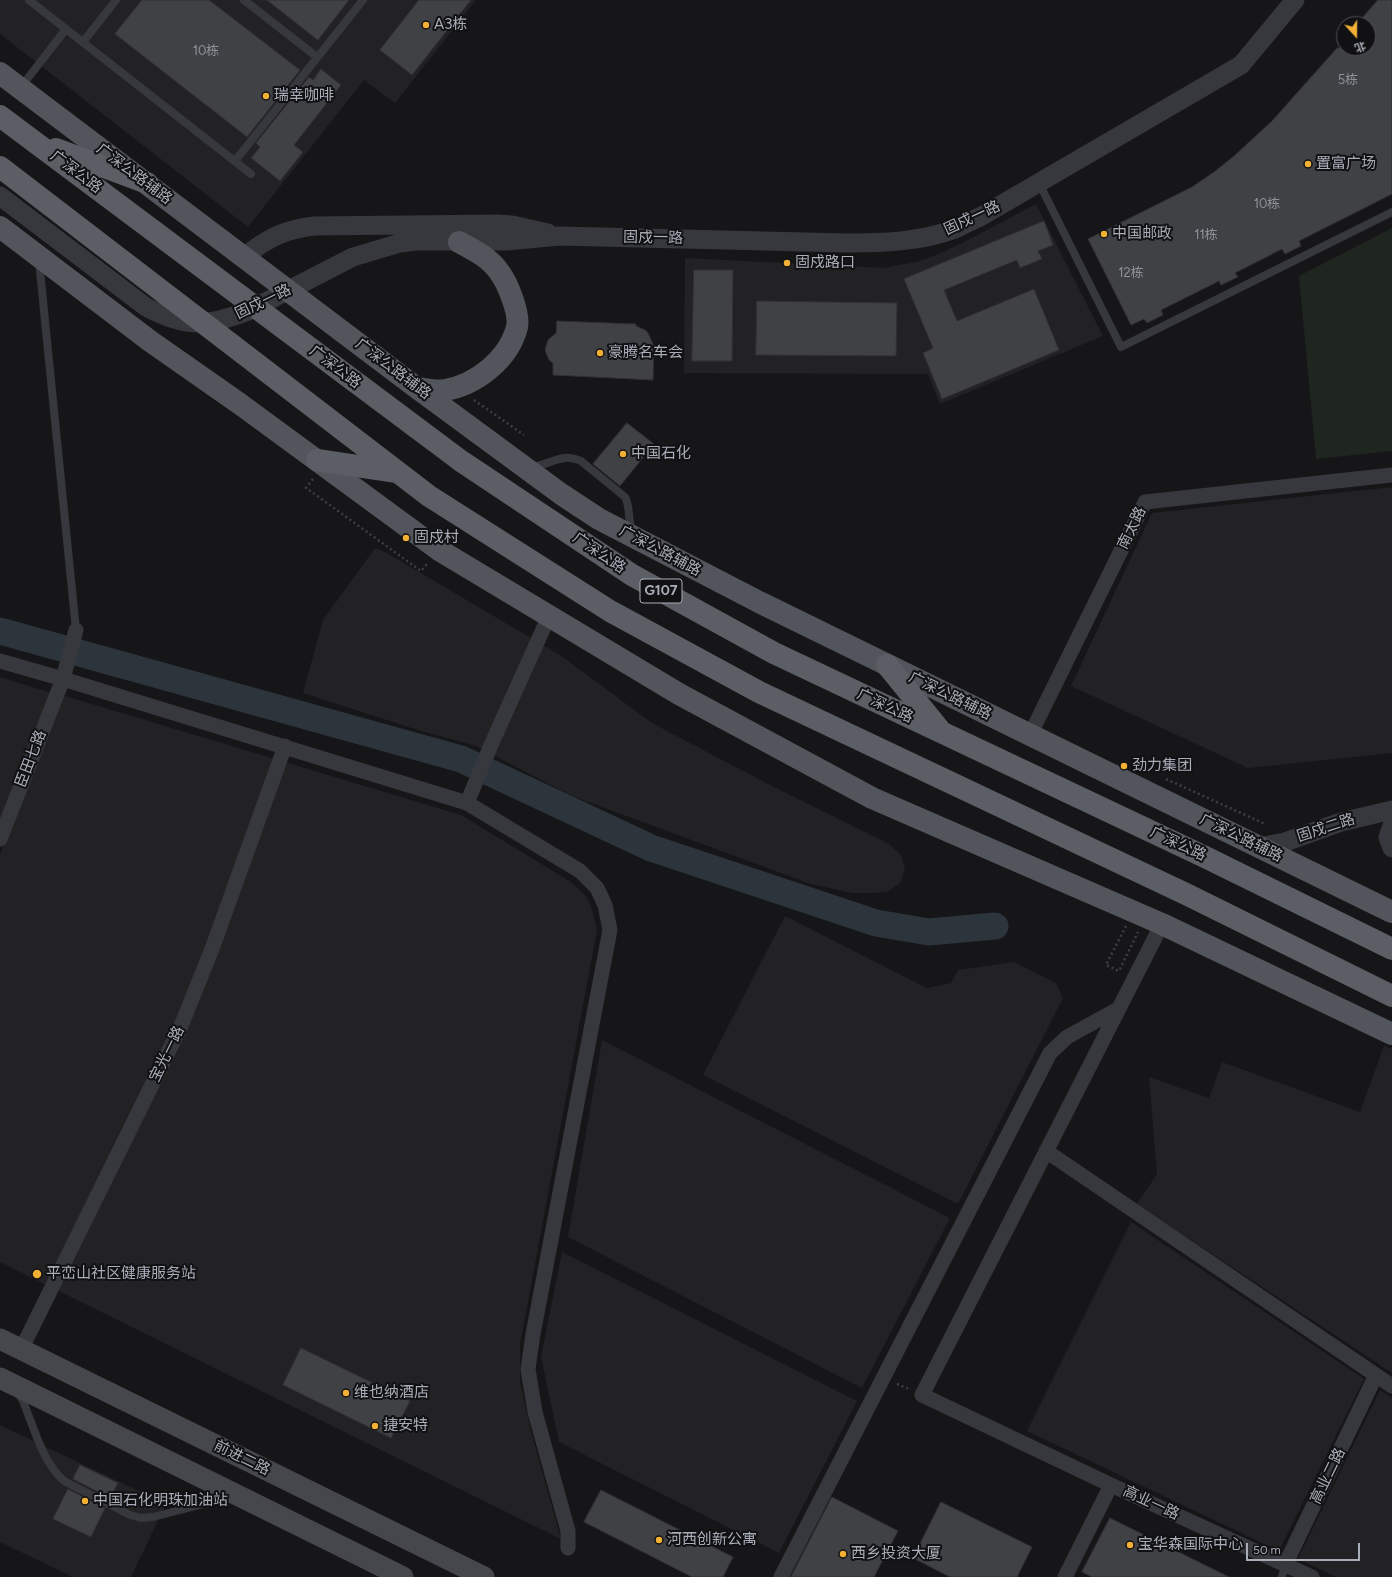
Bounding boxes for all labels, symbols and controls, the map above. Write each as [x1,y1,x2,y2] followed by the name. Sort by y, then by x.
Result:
[434,16,467,34] place label: A3栋
[1336,16,1376,56] north arrow
[421,20,431,30] marker: A3栋
[1353,39,1368,55] text: 北
[193,43,219,59] house number: 10栋
[1338,72,1358,88] house number: 5栋
[274,87,334,105] place label: 瑞幸咖啡
[261,91,271,101] marker: 瑞幸咖啡
[93,140,175,208] street label: 广深公路辅路
[47,147,105,197] street label: 广深公路
[1316,155,1376,173] place label: 置富广场
[1303,159,1313,169] marker: 置富广场
[1254,196,1280,212] house number: 10栋
[941,197,1003,239] street label: 固戍一路
[1112,225,1172,243] place label: 中国邮政
[1194,227,1218,243] house number: 11栋
[623,228,683,248] street label: 固戍一路
[1099,229,1109,239] marker: 中国邮政
[795,254,855,272] place label: 固戍路口
[782,258,792,268] marker: 固戍路口
[1118,265,1144,281] house number: 12栋
[232,281,294,323] street label: 固戍一路
[352,335,434,403] street label: 广深公路辅路
[306,342,364,392] street label: 广深公路
[608,344,683,362] place label: 豪腾名车会
[595,348,605,358] marker: 豪腾名车会
[631,445,691,463] place label: 中国石化
[618,449,628,459] marker: 中国石化
[1114,504,1150,552] street label: 南太路
[616,522,704,580] street label: 广深公路辅路
[414,529,459,547] place label: 固戍村
[569,529,629,577] street label: 广深公路
[401,533,411,543] marker: 固戍村
[640,579,682,603] road number: G107
[906,668,994,724] street label: 广深公路辅路
[854,685,916,727] street label: 广深公路
[12,728,50,790] street label: 臣田七路
[1132,757,1192,775] place label: 劲力集团
[1119,761,1129,771] marker: 劲力集团
[1197,810,1285,866] street label: 广深公路辅路
[1295,810,1357,846] street label: 固戍二路
[1147,823,1209,865] street label: 广深公路
[146,1023,188,1085] street label: 宝光一路
[46,1265,196,1283] place label: 平峦山社区健康服务站
[31,1268,43,1280] marker: 平峦山社区健康服务站
[354,1384,429,1402] place label: 维也纳酒店
[341,1388,351,1398] marker: 维也纳酒店
[383,1417,428,1435] place label: 捷安特
[370,1421,380,1431] marker: 捷安特
[211,1437,273,1479] street label: 前进二路
[1307,1445,1349,1507] street label: 高业二路
[1120,1482,1182,1524] street label: 高业一路
[93,1492,228,1510] place label: 中国石化明珠加油站
[80,1496,90,1506] marker: 中国石化明珠加油站
[667,1531,757,1549] place label: 河西创新公寓
[654,1535,664,1545] marker: 河西创新公寓
[1248,1535,1362,1561] scale bar
[1138,1536,1243,1554] place label: 宝华森国际中心
[1125,1540,1135,1550] marker: 宝华森国际中心
[1253,1543,1281,1557] text: 50 m
[851,1545,941,1563] place label: 西乡投资大厦
[838,1549,848,1559] marker: 西乡投资大厦

